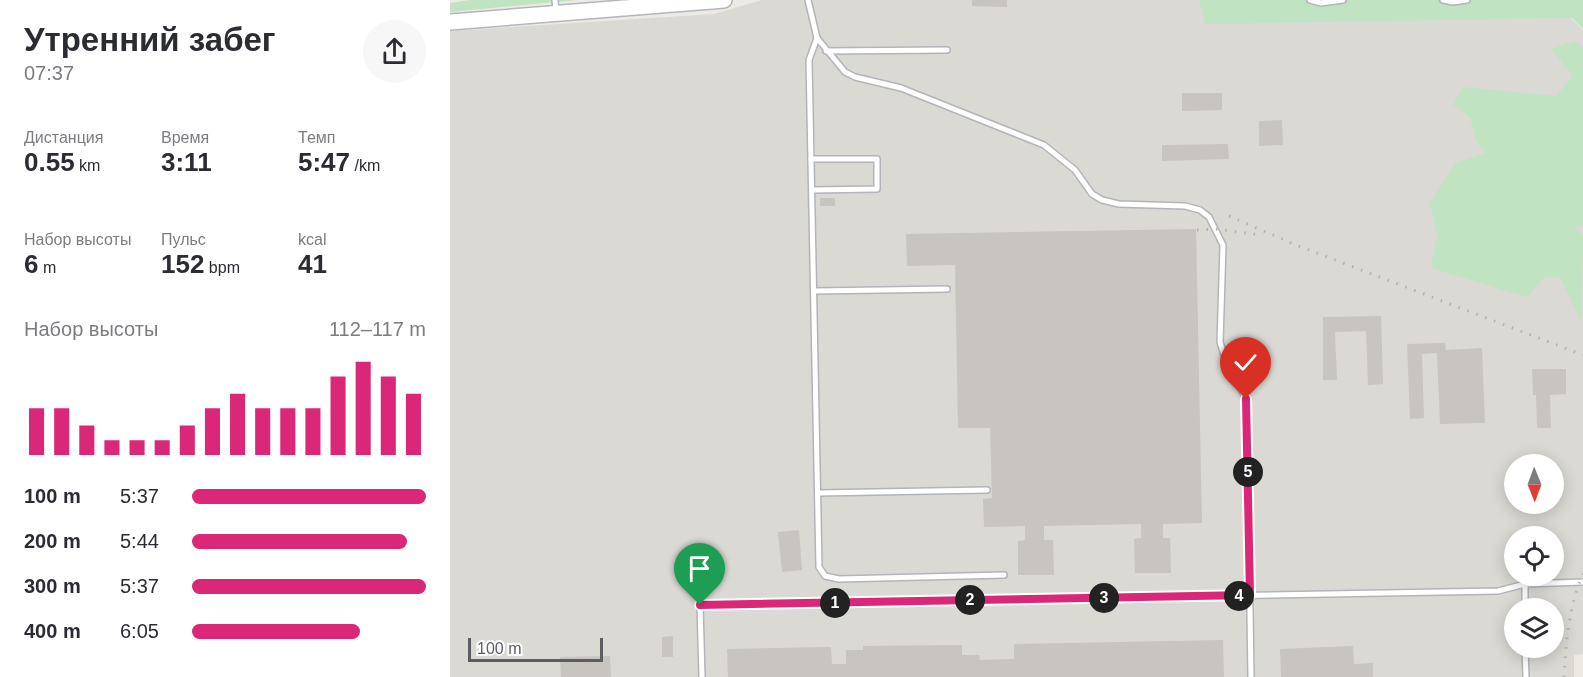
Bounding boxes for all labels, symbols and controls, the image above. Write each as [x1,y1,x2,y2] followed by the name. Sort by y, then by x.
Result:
[363,20,426,83] button: share
[24,21,276,58] text: Утренний забег
[24,62,74,84] text: 07:37
[24,129,103,146] text: Дистанция
[161,129,209,146] text: Время
[298,129,335,146] text: Темп
[24,147,75,177] text: 0.55
[161,147,212,177] text: 3:11
[298,147,350,177] text: 5:47
[75,157,100,174] text: km
[350,157,380,174] text: /km
[24,231,131,248] text: Набор высоты
[161,231,206,248] text: Пульс
[298,231,326,248] text: kcal
[24,249,38,279] text: 6
[161,249,204,279] text: 152
[298,249,327,279] text: 41
[38,259,56,276] text: m
[204,259,240,276] text: bpm
[24,318,158,340] text: Набор высоты
[329,318,426,340] text: 112–117 m
[1220,337,1271,399] pin
[1229,346,1262,379] icon: check
[1504,454,1564,514] north arrow
[1504,454,1564,658] map controls
[1233,457,1263,487] pin: 5
[1244,463,1252,480] text: 5
[24,485,81,507] text: 100 m
[120,485,159,507] text: 5:37
[1504,526,1564,586] button: locate
[24,530,81,552] text: 200 m
[120,530,159,552] text: 5:44
[674,543,725,605] pin
[683,552,716,585] icon: arrive
[24,575,81,597] text: 300 m
[120,575,159,597] text: 5:37
[1224,581,1254,611] pin: 4
[1089,583,1119,613] pin: 3
[955,585,985,615] pin: 2
[1235,587,1243,604] text: 4
[820,588,850,618] pin: 1
[1100,589,1108,606] text: 3
[966,591,974,608] text: 2
[831,594,839,611] text: 1
[1504,598,1564,658] button: layers
[24,620,81,642] text: 400 m
[120,620,159,642] text: 6:05
[468,635,603,662] scale bar
[477,640,521,657] text: 100 m

